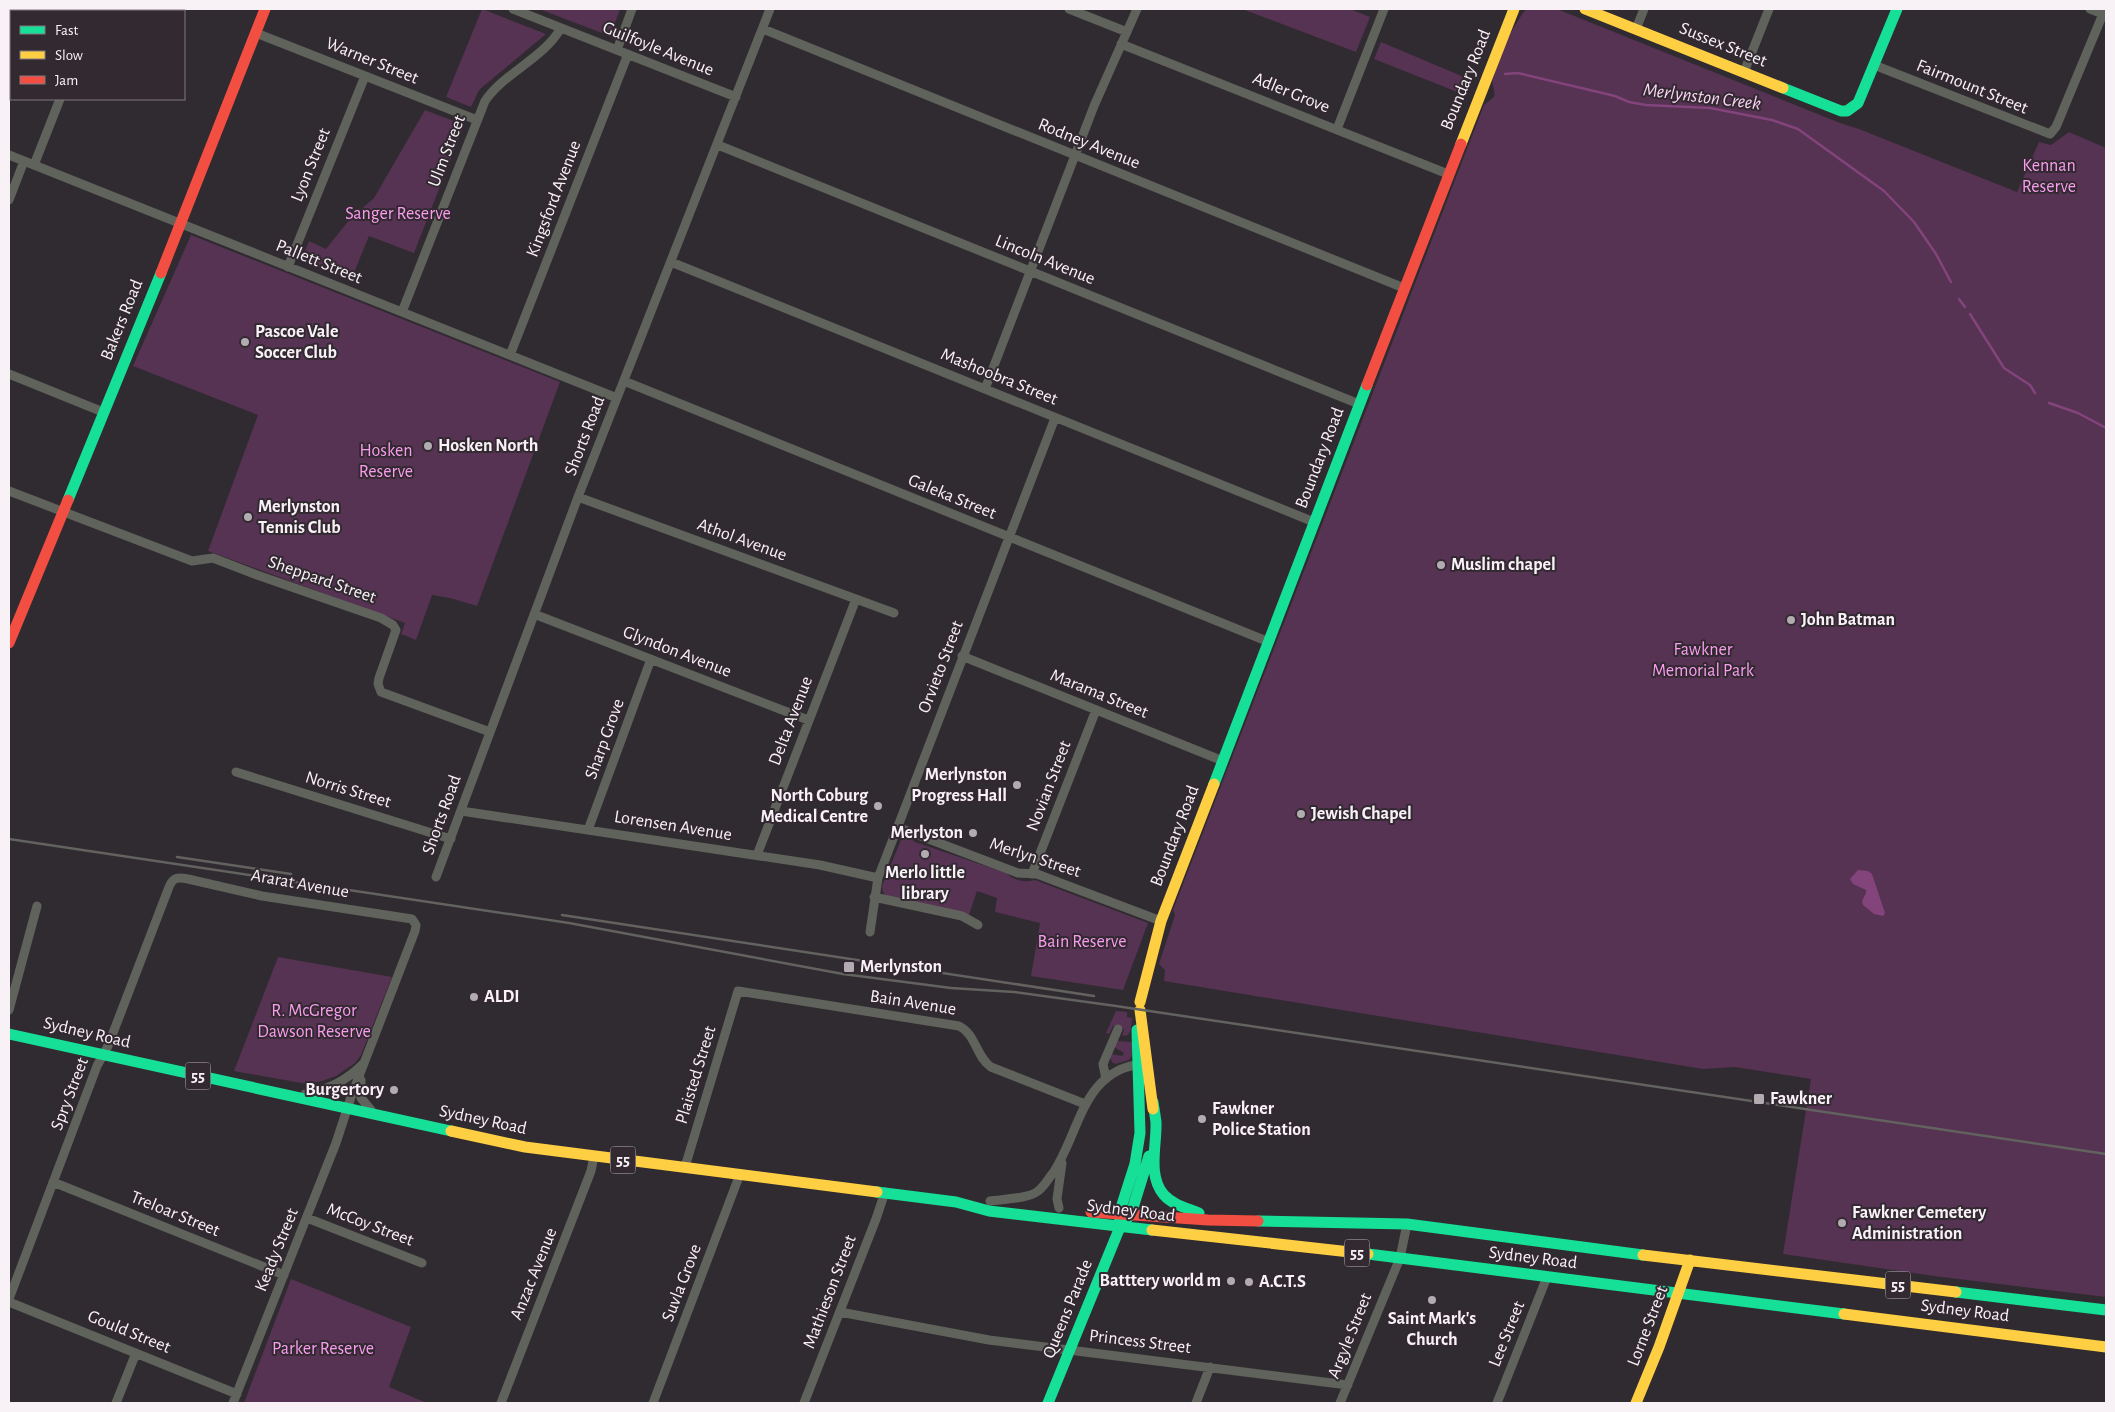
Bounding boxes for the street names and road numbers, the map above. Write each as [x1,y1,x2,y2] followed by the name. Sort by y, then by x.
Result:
[600,19,716,79] street label: Guilfoyle Avenue
[1677,19,1769,71] street label: Sussex Street
[1438,27,1494,133] street label: Boundary Road
[323,34,421,88] street label: Warner Street
[1914,56,2030,118] street label: Fairmount Street
[1250,69,1332,117] street label: Adler Grove
[425,112,469,189] street label: Ulm Street
[1035,115,1143,173] street label: Rodney Avenue
[288,125,334,204] street label: Lyon Street
[524,138,584,260] street label: Kingsford Avenue
[992,232,1098,288] street label: Lincoln Avenue
[273,237,365,288] street label: Pallett Street
[98,277,146,363] street label: Bakers Road
[938,345,1060,409] street label: Mashoobra Street
[562,394,608,478] street label: Shorts Road
[1293,405,1347,511] street label: Boundary Road
[905,471,999,523] street label: Galeka Street
[695,515,789,565] street label: Athol Avenue
[266,553,379,607] street label: Sheppard Street
[915,618,967,716] street label: Orvieto Street
[620,623,734,681] street label: Glyndon Avenue
[1047,666,1151,722] street label: Marama Street
[766,674,816,768] street label: Delta Avenue
[582,696,628,782] street label: Sharp Grove
[1024,738,1075,834] street label: Novian Street
[303,768,393,812] street label: Norris Street
[419,773,465,857] street label: Shorts Road
[1148,783,1202,889] street label: Boundary Road
[613,808,733,844] street label: Lorensen Avenue
[987,835,1083,881] street label: Merlyn Street
[250,867,350,901] street label: Ararat Avenue
[869,987,957,1019] street label: Bain Avenue
[42,1014,132,1052] street label: Sydney Road
[673,1024,720,1126] street label: Plaisted Street
[48,1055,92,1133] street label: Spry Street
[186,1062,210,1090] road number: 55
[438,1102,528,1138] street label: Sydney Road
[610,1146,636,1174] road number: 55
[128,1188,222,1240] street label: Treloar Street
[1086,1197,1176,1225] street label: Sydney Road
[324,1200,416,1250] street label: McCoy Street
[252,1205,302,1294] street label: Keady Street
[507,1225,561,1323] street label: Anzac Avenue
[800,1233,860,1351] street label: Mathieson Street
[1344,1240,1370,1266] road number: 55
[659,1242,705,1324] street label: Suvla Grove
[1488,1244,1578,1272] street label: Sydney Road
[1040,1257,1096,1361] street label: Queens Parade
[1886,1272,1910,1298] road number: 55
[1624,1283,1672,1369] street label: Lorne Street
[1325,1290,1375,1381] street label: Argyle Street
[1920,1297,2010,1325] street label: Sydney Road
[1486,1298,1528,1369] street label: Lee Street
[85,1307,173,1357] street label: Gould Street
[1088,1327,1192,1357] street label: Princess Street

